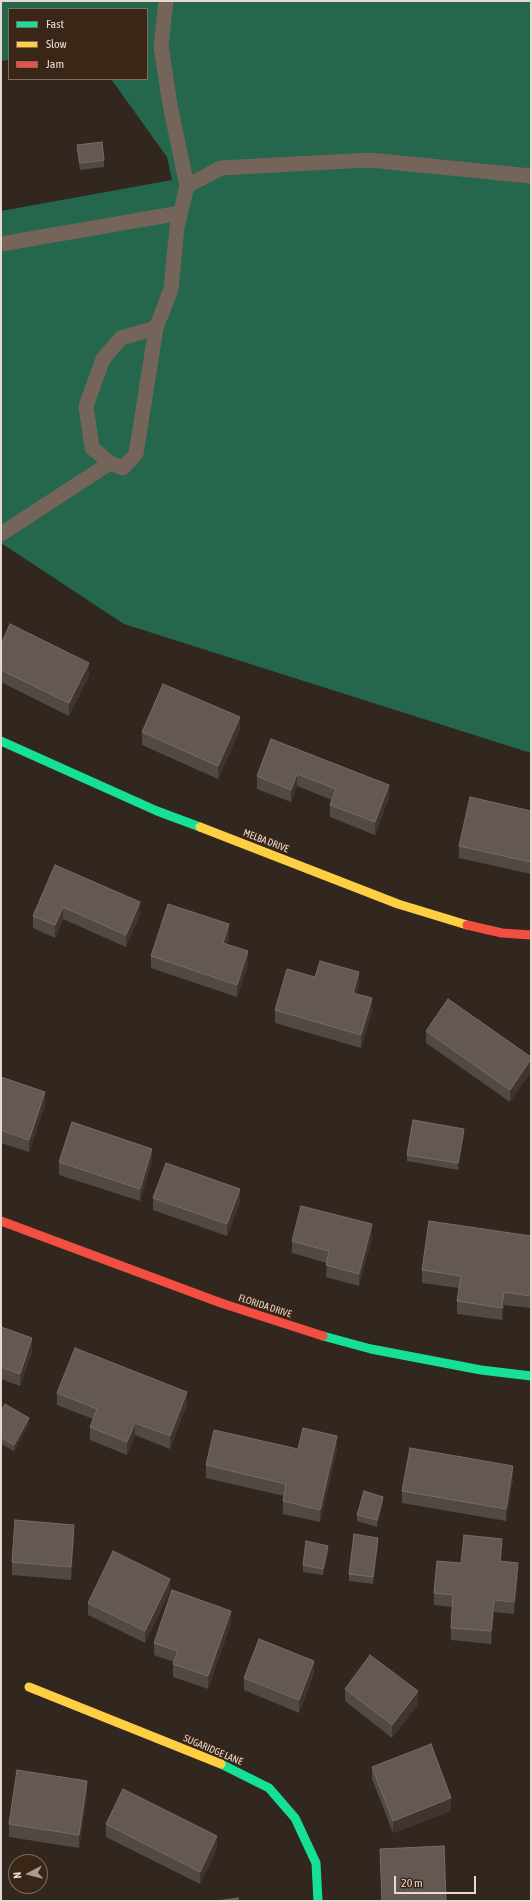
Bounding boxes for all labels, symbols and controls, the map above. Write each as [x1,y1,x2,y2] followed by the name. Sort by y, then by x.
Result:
[8,8,148,80] legend
[46,17,64,31] text: Fast
[46,37,67,51] text: Slow
[46,57,64,71] text: Jam
[241,827,291,855] street label: MELBA DRIVE
[237,1292,293,1320] street label: FLORIDA DRIVE
[182,1732,244,1768] street label: SUGARIDGE LANE
[8,1854,48,1894] north arrow
[396,1868,478,1894] scale bar
[11,1871,23,1879] text: N
[401,1876,423,1890] text: 20 m

